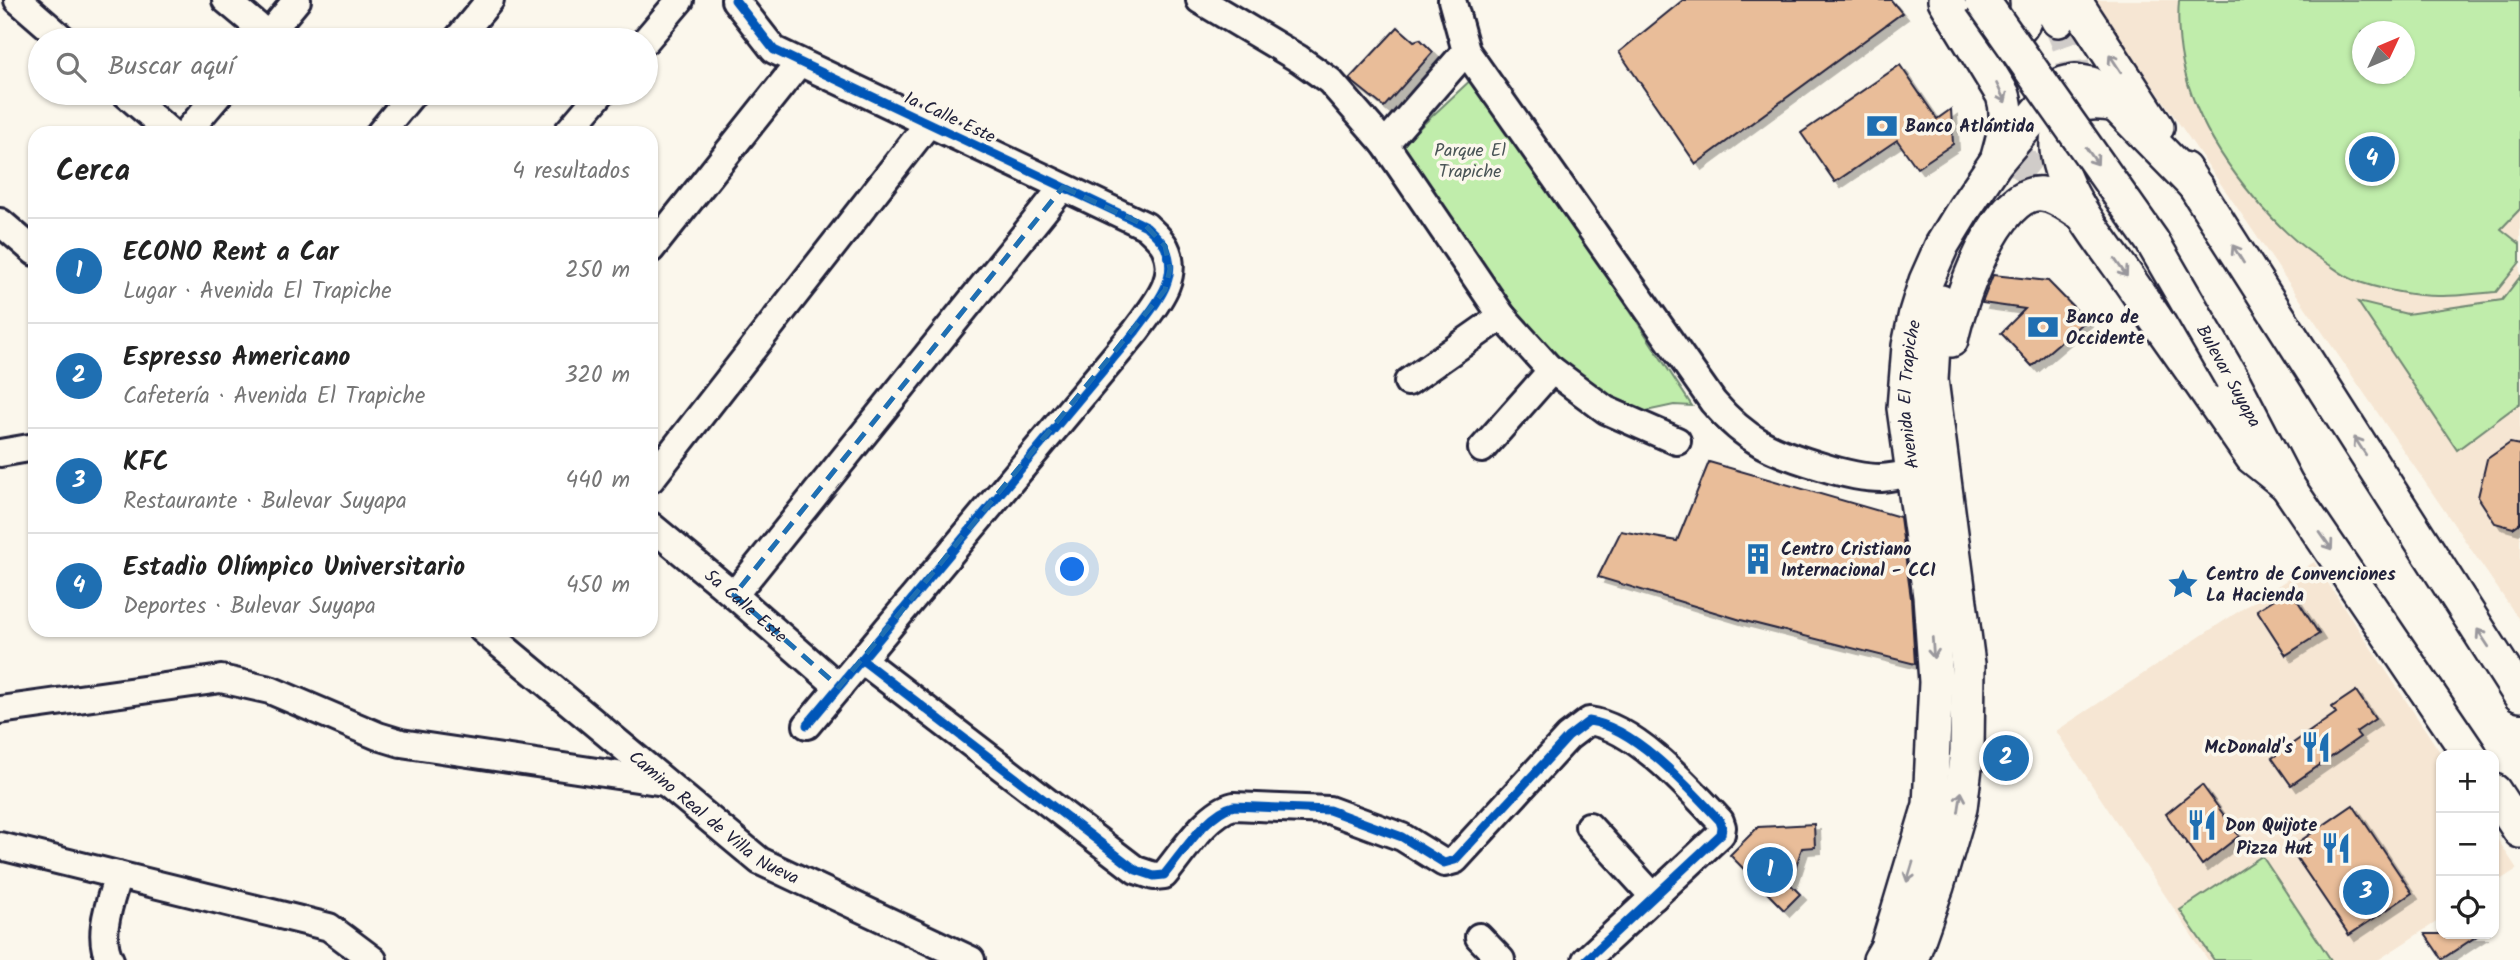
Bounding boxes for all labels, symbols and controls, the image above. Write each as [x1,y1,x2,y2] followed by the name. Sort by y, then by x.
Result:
[2352,21,2415,84] north arrow
[28,28,658,105] search box
[108,46,234,88] text: Buscar aquí
[52,48,90,86] icon: search
[2108,53,2122,73] one-way arrow
[1995,82,2008,103] one-way arrow
[899,85,1000,152] street label: 1a Calle Este
[1865,109,1899,143] bank icon: Banco Atlántida
[1905,113,2035,142] place label: Banco Atlántida
[2349,133,2395,185] pin: 4
[1434,137,1506,187] park label: Parque El Trapiche
[2085,146,2099,165] one-way arrow
[56,148,130,196] text: Cerca
[512,154,630,190] text: 4 resultados
[123,232,338,274] text: ECONO Rent a Car
[2230,245,2244,265] one-way arrow
[76,253,82,289] text: 1
[565,253,630,289] text: 250 m
[2114,258,2128,277] one-way arrow
[123,274,392,310] text: Lugar · Avenida El Trapiche
[2066,304,2145,354] place label: Banco de Occidente
[2026,310,2060,344] bank icon: Banco de Occidente
[1891,317,1930,471] street label: Avenida El Trapiche
[2187,320,2268,434] street label: Bulevar Suyapa
[123,337,350,379] text: Espresso Americano
[72,358,86,394] text: 2
[564,358,630,394] text: 320 m
[123,379,425,415] text: Cafetería · Avenida El Trapiche
[2353,437,2367,457] one-way arrow
[123,442,169,484] text: KFC
[73,463,85,499] text: 3
[566,463,630,499] text: 440 m
[123,484,407,520] text: Restaurante · Bulevar Suyapa
[2319,531,2333,550] one-way arrow
[1781,536,1936,586] place label: Centro Cristiano Internacional - CCI
[1741,542,1775,576] building icon: Centro Cristiano Internacional - CCI
[123,547,465,589] text: Estadio Olímpico Universitario
[1055,552,1089,586] your location
[2206,561,2396,611] place label: Centro de Convenciones La Hacienda
[697,563,793,651] street label: 5a Calle Este
[2166,567,2200,601] place icon: Centro de Convenciones La Hacienda
[73,568,85,604] text: 4
[566,568,630,604] text: 450 m
[123,589,376,625] text: Deportes · Bulevar Suyapa
[2476,628,2490,648] one-way arrow
[1927,636,1940,658] one-way arrow
[2299,730,2333,764] restaurant icon: McDonald's
[1983,732,2029,784] pin: 2
[2204,734,2294,763] place label: McDonald's
[621,744,804,893] street label: Camino Real de Villa Nueva
[2436,750,2499,939] map controls
[2436,750,2499,813] button: +
[1954,791,1967,814] one-way arrow
[2185,808,2219,842] restaurant icon: Don Quijote
[2225,812,2317,841] place label: Don Quijote
[2436,813,2499,876] button: −
[2319,831,2353,865] restaurant icon: Pizza Hut
[2236,835,2314,864] place label: Pizza Hut
[1747,844,1793,896] pin: 1
[1902,861,1915,883] one-way arrow
[2343,866,2389,918] pin: 3
[2436,876,2499,939] button: locate

